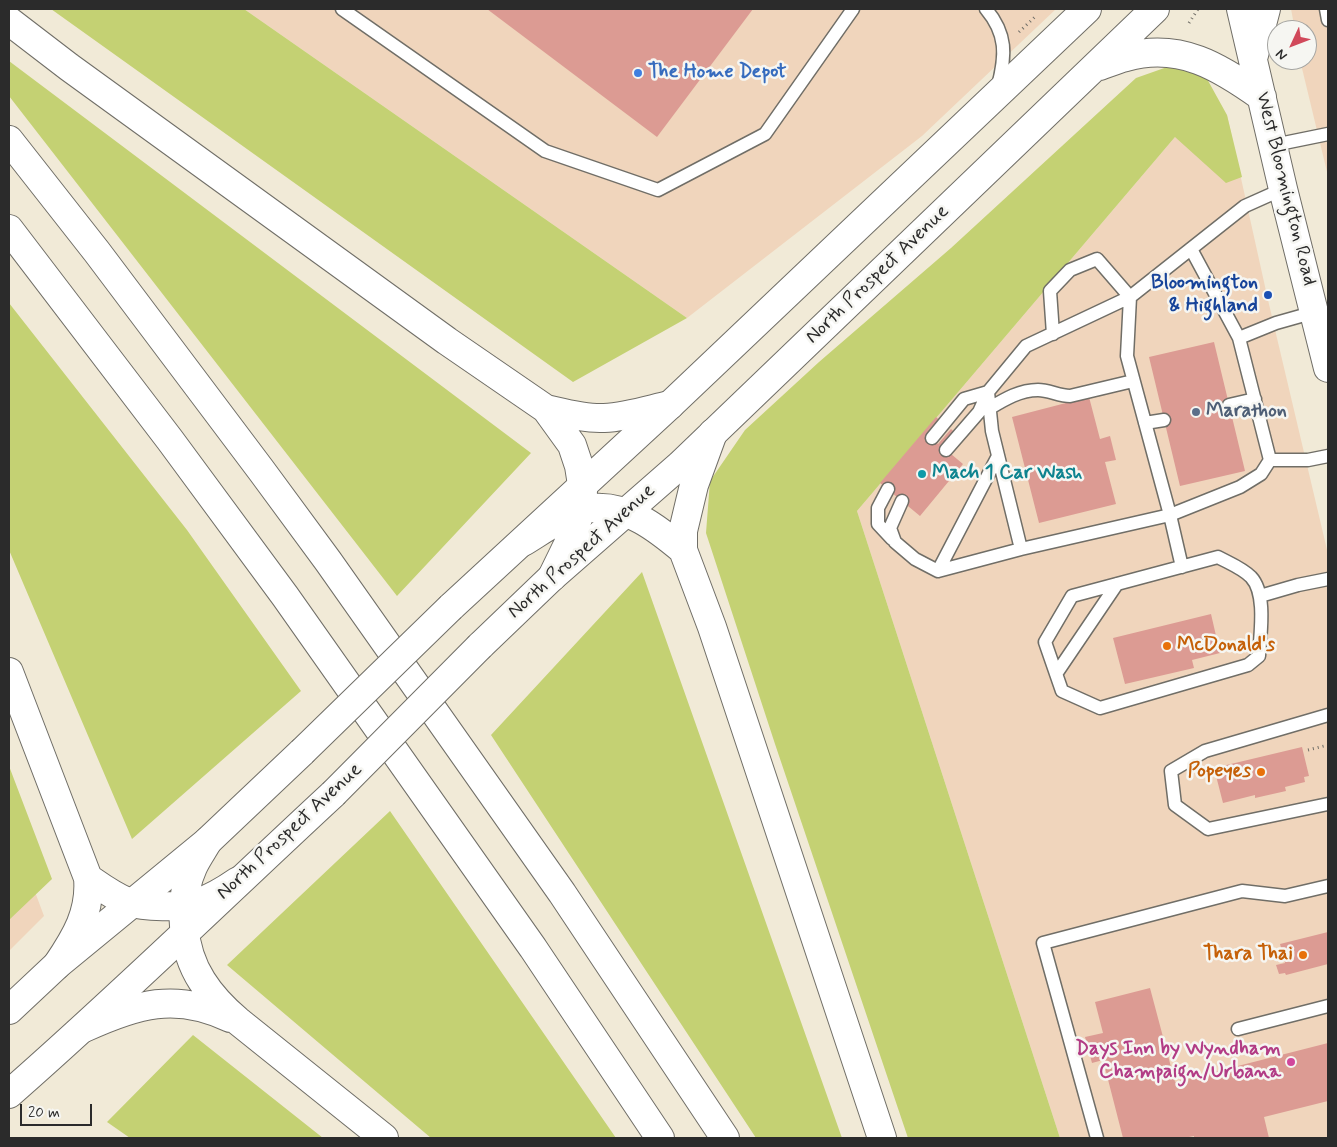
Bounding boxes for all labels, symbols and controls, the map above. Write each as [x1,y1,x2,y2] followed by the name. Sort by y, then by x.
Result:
[1267,20,1317,70] north arrow
[1272,45,1292,64] text: N
[648,61,786,85] place label: The Home Depot
[632,67,644,79] marker: The Home Depot
[1249,90,1321,288] street label: West Bloomington Road
[801,200,955,350] street label: North Prospect Avenue
[1151,272,1258,319] place label: Bloomington & Highland
[1262,289,1274,301] marker: Bloomington & Highland
[1206,400,1287,424] place label: Marathon
[1190,406,1202,418] marker: Marathon
[932,462,1082,486] place label: Mach 1 Car Wash
[916,468,928,480] marker: Mach 1 Car Wash
[503,479,661,625] street label: North Prospect Avenue
[1177,634,1275,658] place label: McDonald's
[1161,640,1173,652] marker: McDonald's
[212,758,368,906] street label: North Prospect Avenue
[1188,760,1251,784] place label: Popeyes
[1255,766,1267,778] marker: Popeyes
[1203,943,1293,967] place label: Thara Thai
[1297,949,1309,961] marker: Thara Thai
[1075,1038,1281,1085] place label: Days Inn by Wyndham Champaign/Urbana
[1285,1056,1297,1068] marker: Days Inn by Wyndham Champaign/Urbana
[22,1094,95,1126] scale bar
[28,1103,60,1123] text: 20 m

